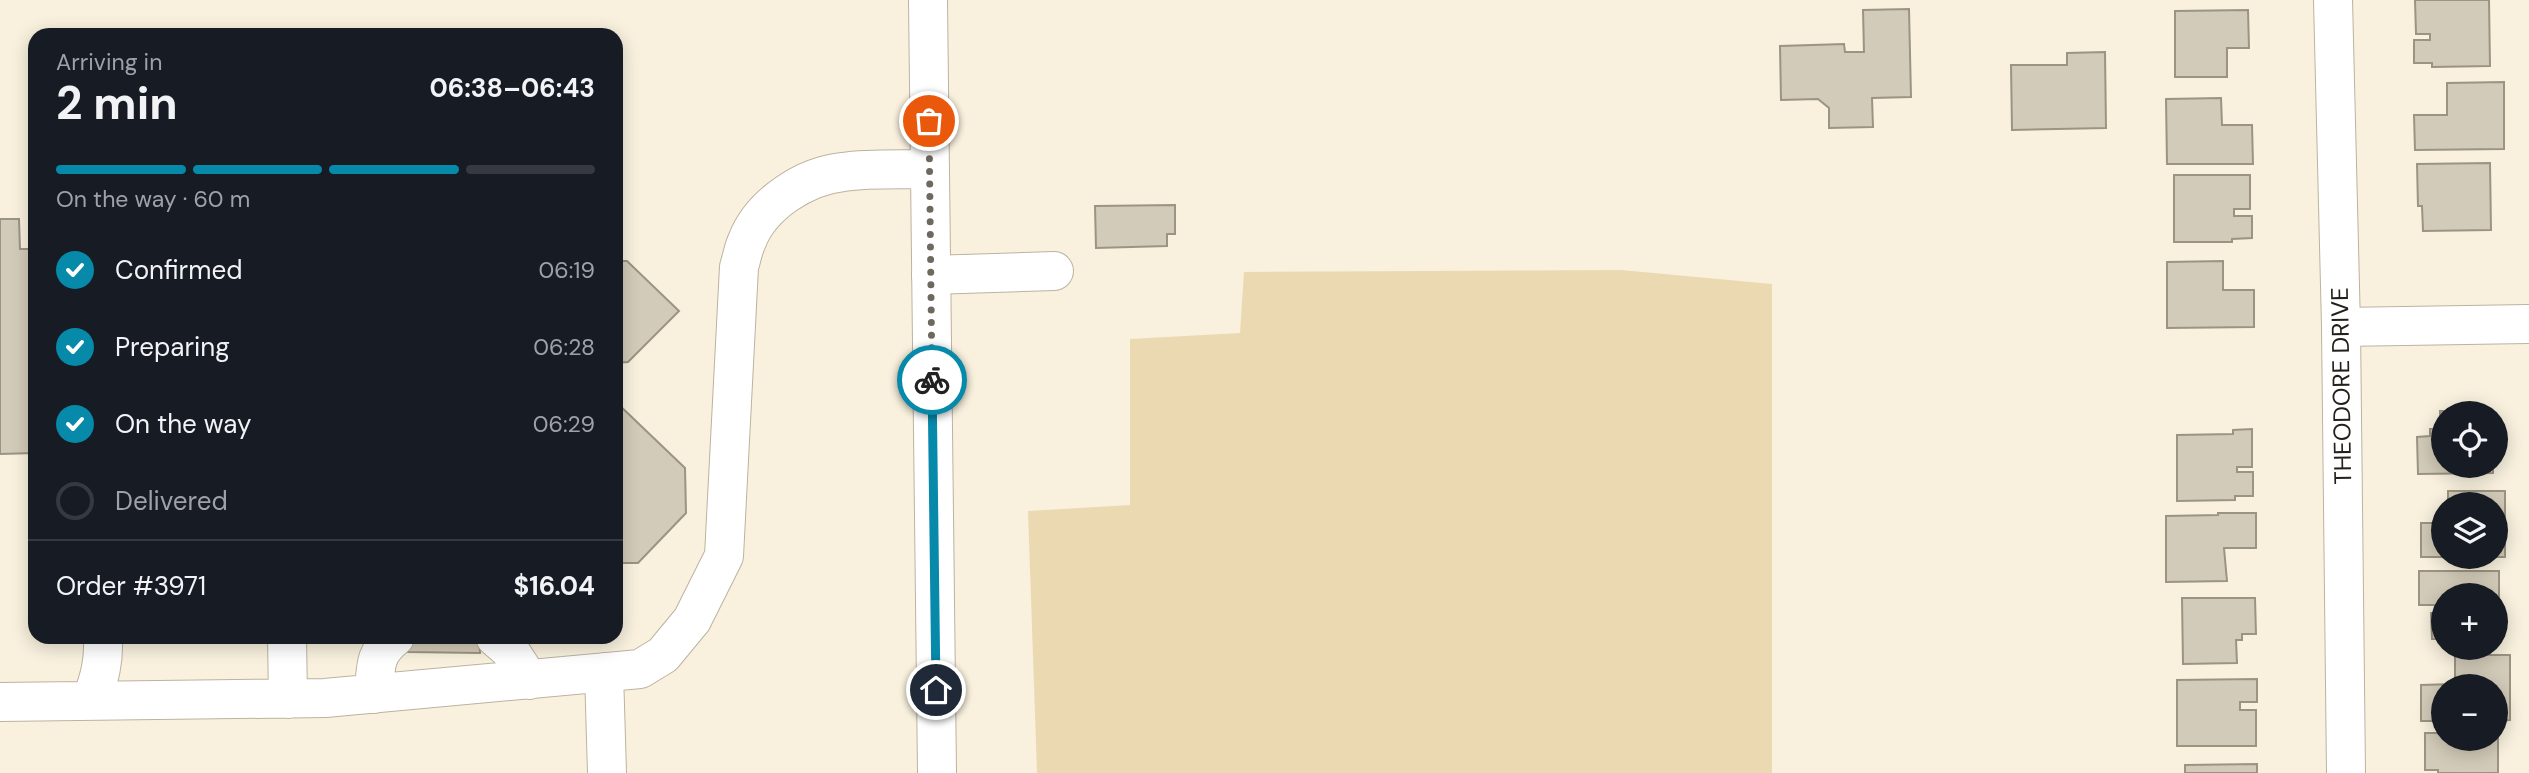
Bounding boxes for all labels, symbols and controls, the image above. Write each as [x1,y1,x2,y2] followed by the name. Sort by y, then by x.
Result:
[56,47,162,77] text: Arriving in
[429,71,595,105] text: 06:38–06:43
[56,73,178,133] text: 2 min
[899,91,959,151] pin
[910,102,948,140] icon: bag
[56,184,250,214] text: On the way · 60 m
[56,251,94,289] icon: check
[115,253,242,287] text: Confirmed
[539,255,595,285] text: 06:19
[2324,287,2358,485] street label: THEODORE DRIVE
[56,328,94,366] icon: check
[115,330,230,364] text: Preparing
[533,332,595,362] text: 06:28
[897,345,967,415] courier
[913,361,951,399] icon: bike
[2431,401,2508,751] map controls
[2431,401,2508,478] button: locate
[56,405,94,443] icon: check
[115,407,251,441] text: On the way
[533,409,595,439] text: 06:29
[115,484,228,518] text: Delivered
[2431,492,2508,569] button: layers
[56,569,206,603] text: Order #3971
[514,569,595,603] text: $16.04
[2431,583,2508,660] button: +
[906,660,966,720] pin
[917,671,955,709] icon: home
[2431,674,2508,751] button: −

